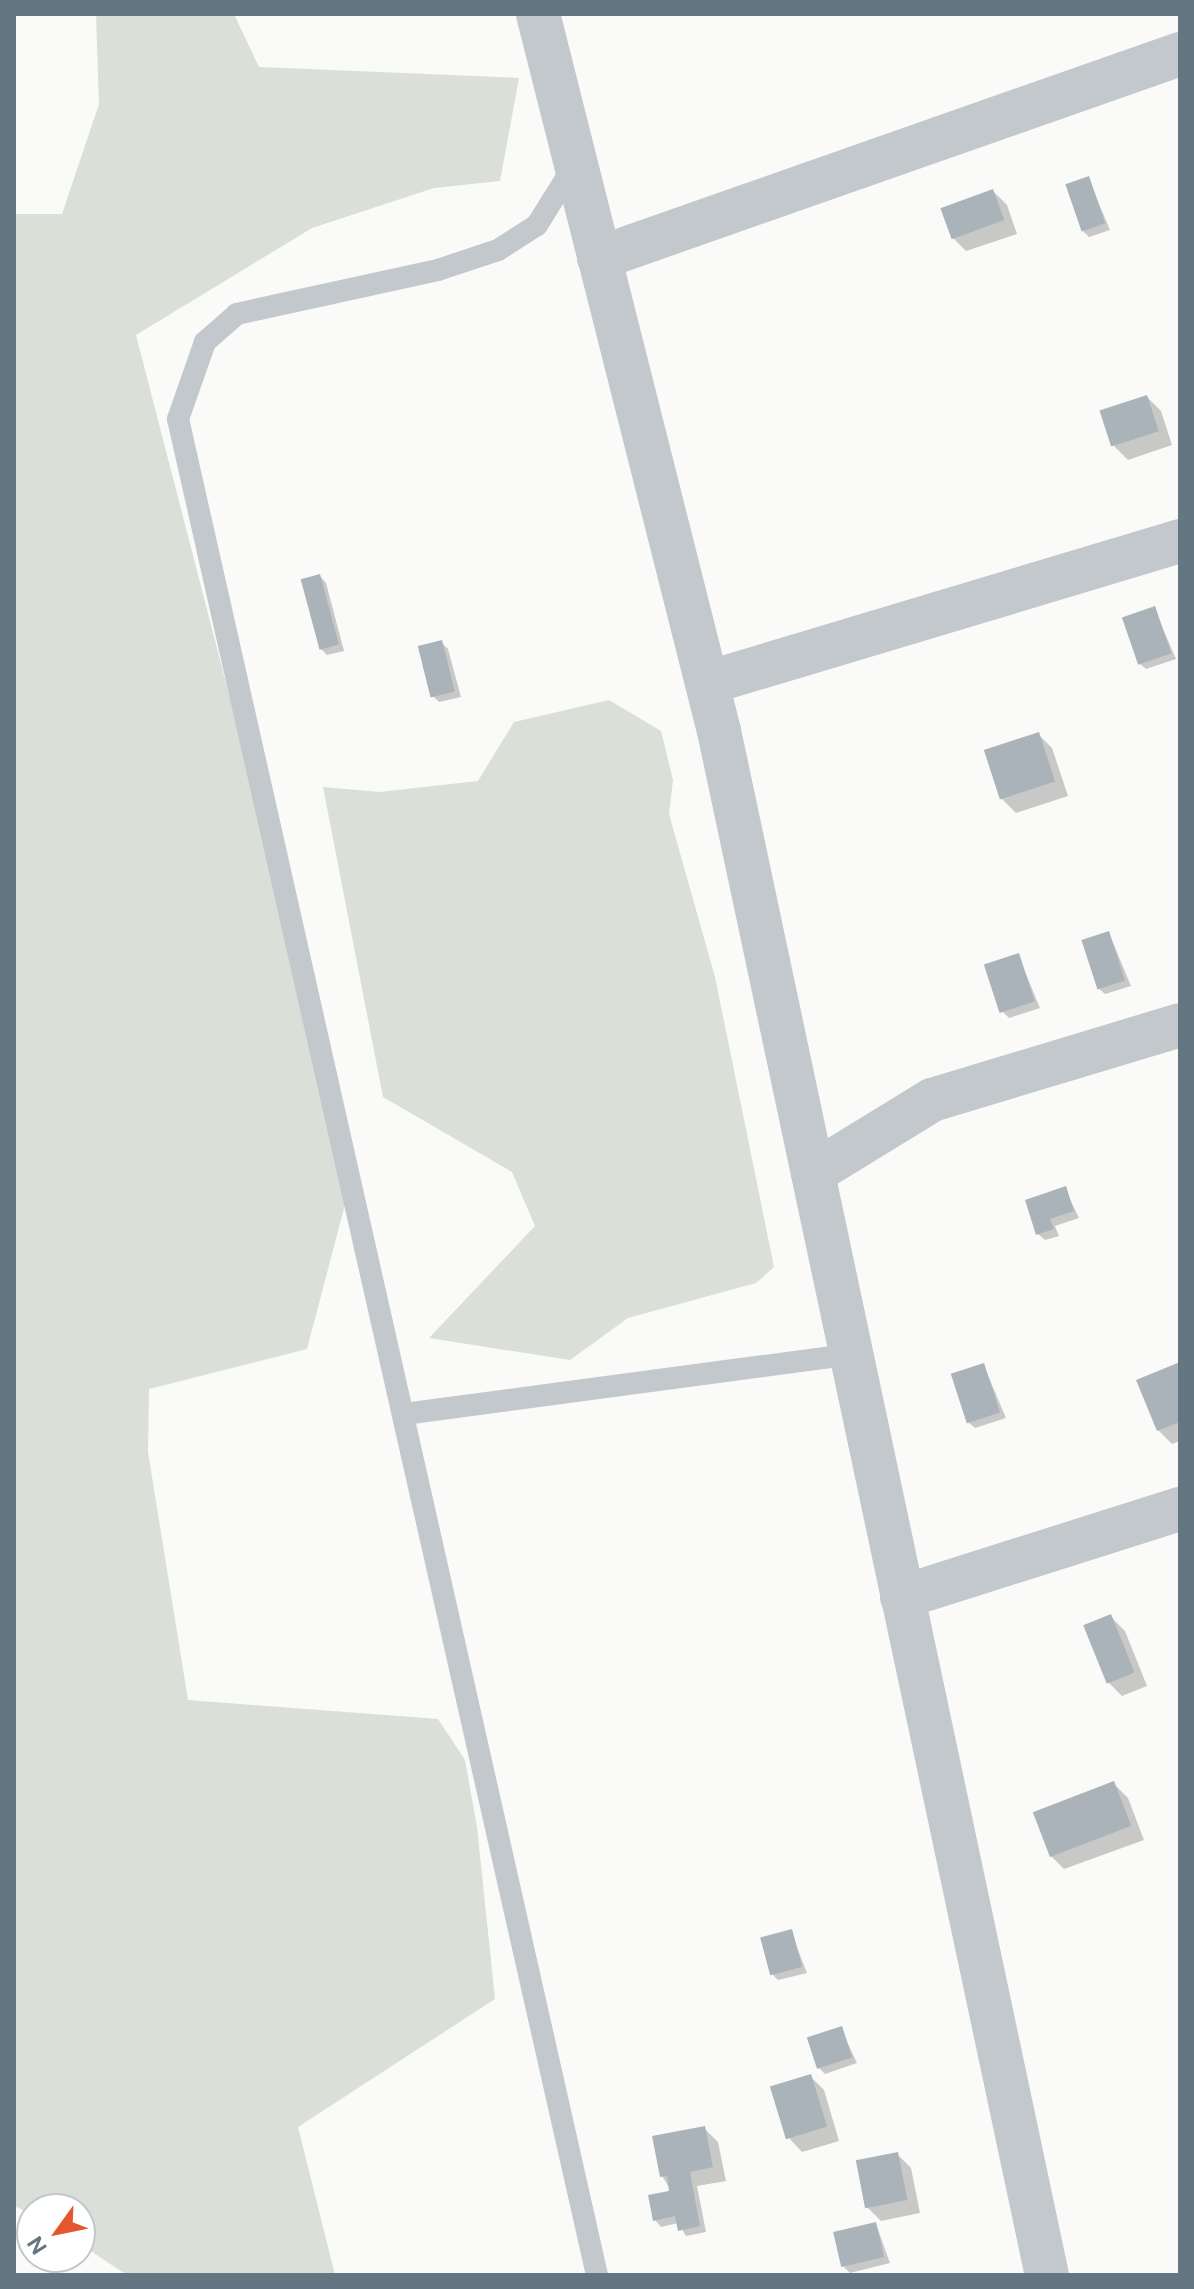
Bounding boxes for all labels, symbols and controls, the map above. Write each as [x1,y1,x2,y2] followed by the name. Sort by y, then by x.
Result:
[16,2193,96,2273] north arrow
[21,2231,54,2260] text: N

